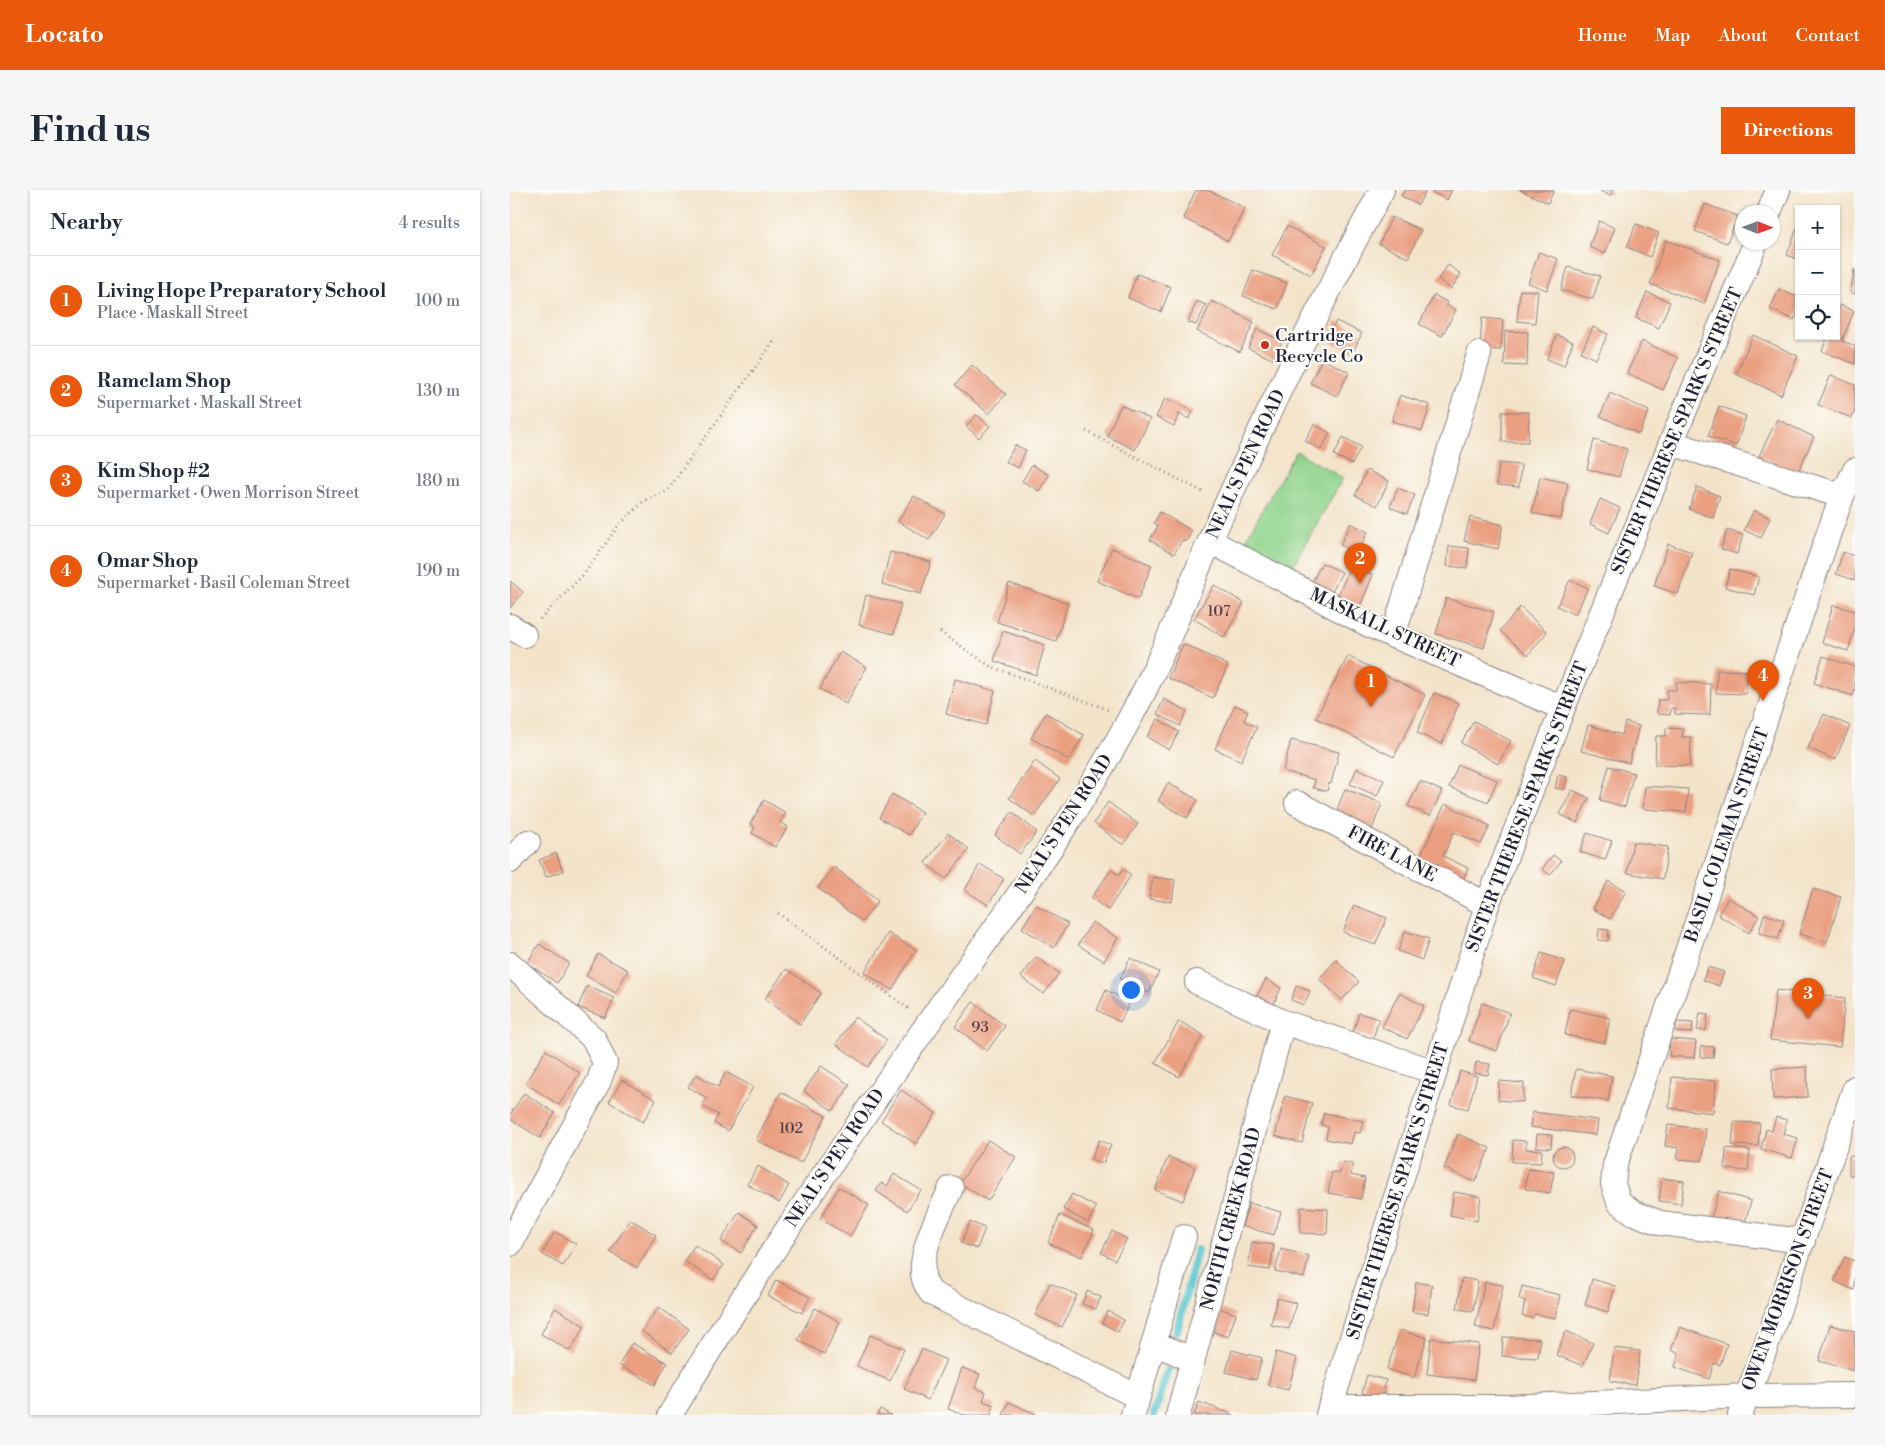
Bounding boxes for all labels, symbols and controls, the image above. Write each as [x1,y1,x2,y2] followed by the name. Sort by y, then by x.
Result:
[25,20,104,50] text: Locato
[1578,24,1627,47] text: Home
[1655,24,1691,47] text: Map
[1719,24,1768,47] text: About
[1796,24,1860,47] text: Contact
[1721,107,1855,154] button: Directions
[30,109,150,152] text: Find us
[1735,205,1780,250] north arrow
[1795,205,1840,340] map controls
[1795,205,1840,250] button: +
[50,210,123,236] text: Nearby
[399,213,460,233] text: 4 results
[1795,250,1840,295] button: −
[97,279,386,303] text: Living Hope Preparatory School
[1606,284,1748,578] street label: SISTER THERESE SPARK'S STREET
[62,291,70,311] text: 1
[415,291,460,311] text: 100 m
[1795,295,1840,340] button: locate
[97,303,249,323] text: Place · Maskall Street
[1275,324,1363,368] place label: Cartridge Recycle Co
[1259,339,1271,351] marker: Cartridge Recycle Co
[97,369,231,393] text: Ramclam Shop
[61,381,71,401] text: 2
[416,381,460,401] text: 130 m
[1201,386,1291,542] street label: NEAL'S PEN ROAD
[97,393,302,413] text: Supermarket · Maskall Street
[97,459,210,483] text: Kim Shop #2
[61,471,71,491] text: 3
[416,471,460,491] text: 180 m
[97,483,359,503] text: Supermarket · Owen Morrison Street
[1344,543,1376,584] pin: 2
[97,549,199,573] text: Omar Shop
[61,561,71,581] text: 4
[416,561,460,581] text: 190 m
[97,573,351,593] text: Supermarket · Basil Coleman Street
[1306,583,1464,673] street label: MASKALL STREET
[1207,602,1231,621] house number: 107
[1461,658,1593,955] street label: SISTER THERESE SPARK'S STREET
[1747,660,1779,701] pin: 4
[1355,666,1387,707] pin: 1
[1679,724,1775,947] street label: BASIL COLEMAN STREET
[1010,750,1118,898] street label: NEAL'S PEN ROAD
[1343,821,1441,887] street label: FIRE LANE
[1118,977,1144,1003] your location
[1792,978,1824,1019] pin: 3
[971,1018,989,1037] house number: 93
[1342,1040,1454,1342] street label: SISTER THERESE SPARK'S STREET
[780,1085,890,1231] street label: NEAL'S PEN ROAD
[779,1119,803,1138] house number: 102
[1195,1125,1267,1313] street label: NORTH CREEK ROAD
[1737,1166,1839,1394] street label: OWEN MORRISON STREET

